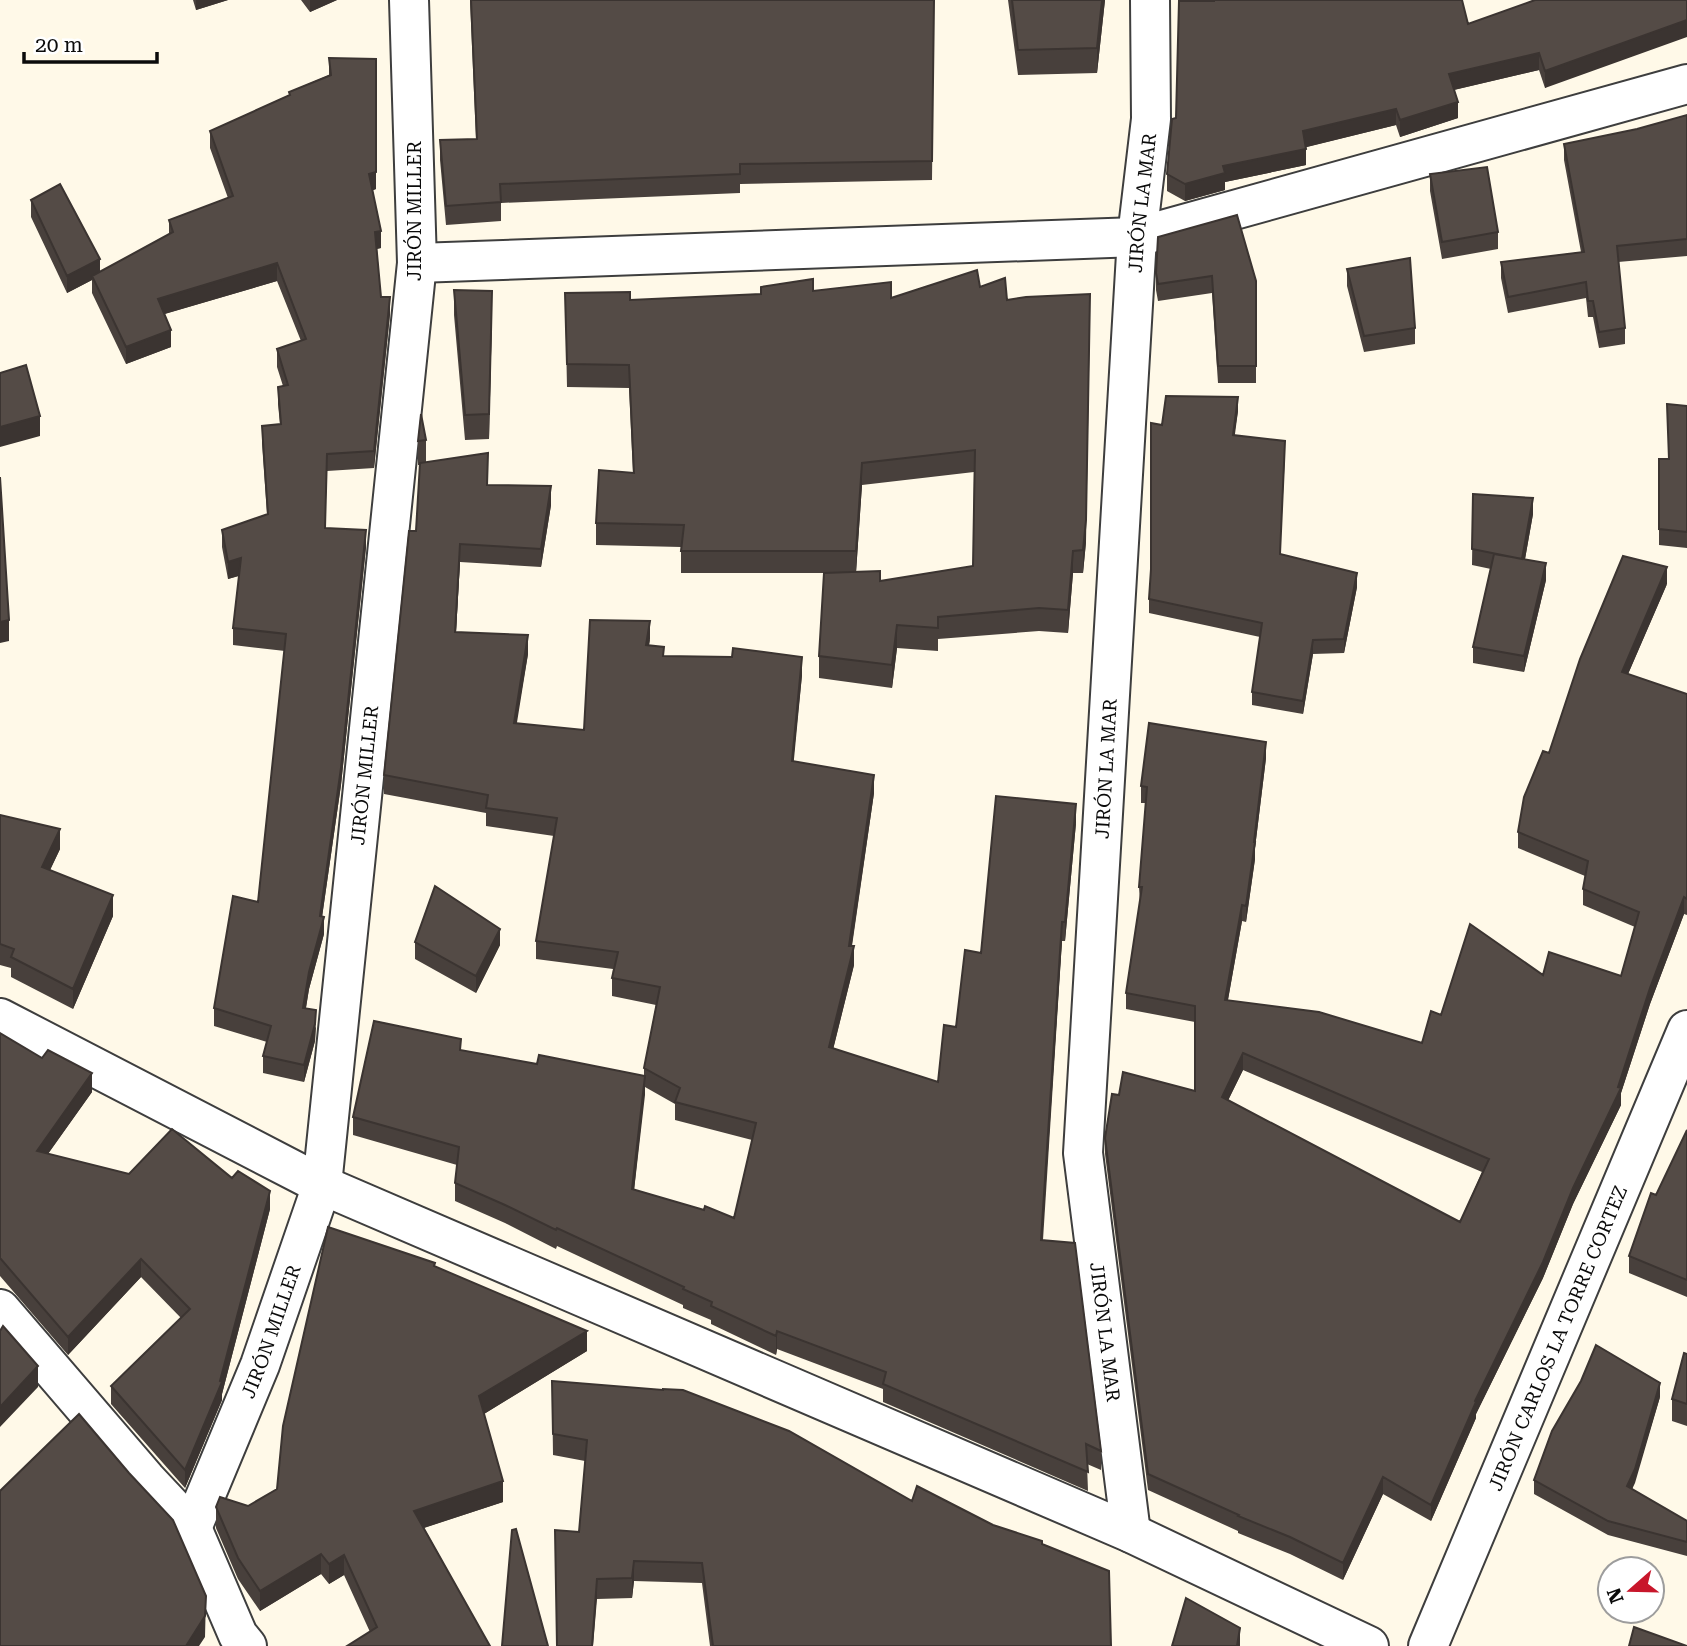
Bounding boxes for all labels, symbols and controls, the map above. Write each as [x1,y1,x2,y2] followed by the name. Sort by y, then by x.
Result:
[24,21,158,65] scale bar
[35,33,83,57] text: 20 m
[1123,132,1161,274] street label: JIRÓN LA MAR
[403,141,426,281] street label: JIRÓN MILLER
[1090,698,1121,840] street label: JIRÓN LA MAR
[346,704,383,846] street label: JIRÓN MILLER
[1483,1182,1632,1494] street label: JIRÓN CARLOS LA TORRE CORTEZ
[236,1261,305,1402] street label: JIRÓN MILLER
[1085,1261,1125,1403] street label: JIRÓN LA MAR
[1596,1555,1666,1625] north arrow
[1602,1584,1629,1606] text: N

